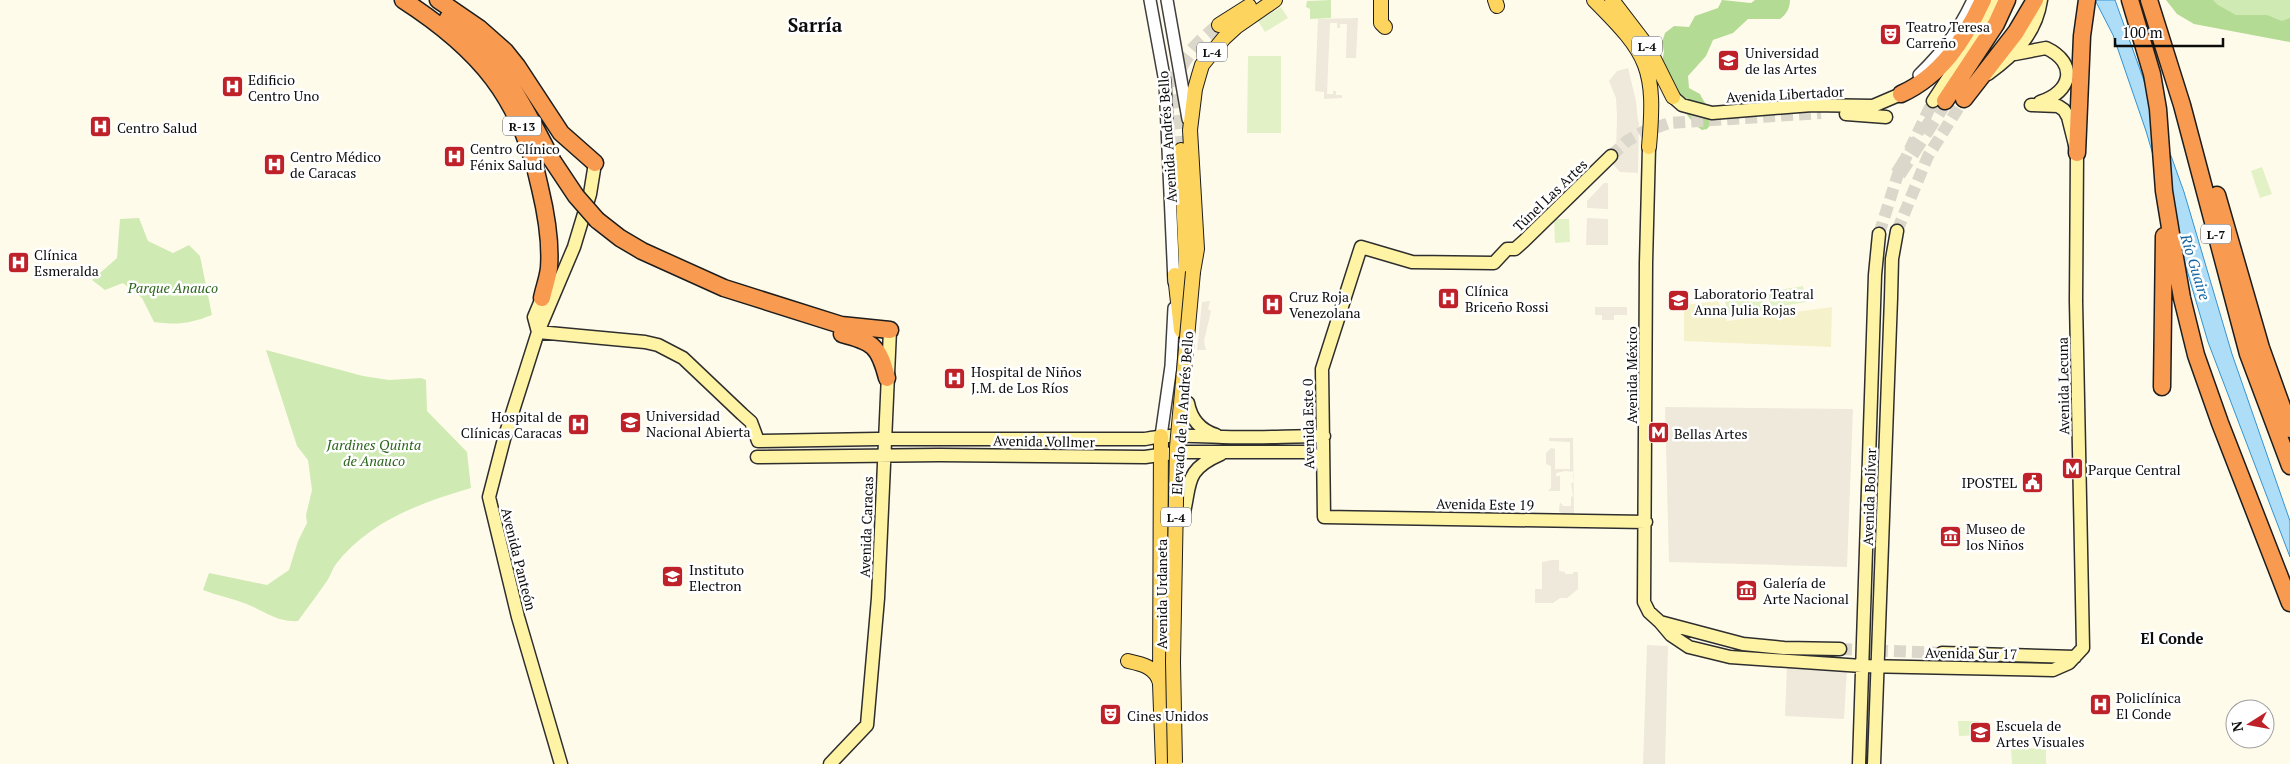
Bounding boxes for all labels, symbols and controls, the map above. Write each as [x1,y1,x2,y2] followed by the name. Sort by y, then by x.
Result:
[788,12,843,37] district label: Sarría
[2115,15,2222,47] scale bar
[1906,17,1990,52] place label: Teatro Teresa Carreño
[1878,22,1902,46] theatre icon: Teatro Teresa Carreño
[2122,22,2163,42] text: 100 m
[1632,36,1662,56] road number: L-4
[1197,42,1227,62] road number: L-4
[1745,43,1819,78] place label: Universidad de las Artes
[1717,48,1741,72] school or university icon: Universidad de las Artes
[248,70,319,105] place label: Edificio Centro Uno
[1153,70,1181,204] street label: Avenida Andrés Bello
[220,75,244,99] hospital icon: Edificio Centro Uno
[1725,81,1845,107] street label: Avenida Libertador
[89,115,113,139] hospital icon: Centro Salud
[503,116,541,136] road number: R-13
[117,118,198,137] place label: Centro Salud
[470,139,560,174] place label: Centro Clínico Fénix Salud
[442,144,466,168] hospital icon: Centro Clínico Fénix Salud
[290,147,381,182] place label: Centro Médico de Caracas
[262,152,286,176] hospital icon: Centro Médico de Caracas
[1509,155,1591,235] street label: Túnel Las Artes
[2201,224,2231,243] road number: L-7
[2176,231,2216,303] water label: Río Guaire
[34,245,99,280] place label: Clínica Esmeralda
[6,250,30,274] hospital icon: Clínica Esmeralda
[127,278,218,297] park label: Parque Anauco
[1465,281,1549,316] place label: Clínica Briceño Rossi
[1694,284,1814,319] place label: Laboratorio Teatral Anna Julia Rojas
[1437,286,1461,310] hospital icon: Clínica Briceño Rossi
[1289,287,1361,322] place label: Cruz Roja Venezolana
[1666,289,1690,313] school or university icon: Laboratorio Teatral Anna Julia Rojas
[1261,292,1285,316] hospital icon: Cruz Roja Venezolana
[1622,326,1641,424] street label: Avenida México
[1167,330,1197,496] street label: Elevado de la Andrés Bello
[2053,337,2073,435] street label: Avenida Lecuna
[971,362,1082,397] place label: Hospital de Niños J.M. de Los Ríos
[943,367,967,391] hospital icon: Hospital de Niños J.M. de Los Ríos
[1298,379,1318,469] street label: Avenida Este 0
[646,406,751,441] place label: Universidad Nacional Abierta
[461,407,562,442] place label: Hospital de Clínicas Caracas
[618,411,642,435] school or university icon: Universidad Nacional Abierta
[566,412,590,436] hospital icon: Hospital de Clínicas Caracas
[1646,421,1670,445] metro station icon: Bellas Artes
[1674,424,1748,443] place label: Bellas Artes
[993,431,1096,451] street label: Avenida Vollmer
[326,435,421,470] park label: Jardines Quinta de Anauco
[1858,447,1880,546] street label: Avenida Bolívar
[2060,457,2084,481] metro station icon: Parque Central
[2088,460,2181,479] place label: Parque Central
[2021,470,2045,494] public building icon: IPOSTEL
[1962,473,2017,492] place label: IPOSTEL
[855,476,877,578] street label: Avenida Caracas
[1436,494,1534,514] street label: Avenida Este 19
[497,506,541,613] street label: Avenida Panteón
[1161,508,1191,526] road number: L-4
[1966,519,2025,554] place label: Museo de los Niños
[1938,524,1962,548] museum icon: Museo de los Niños
[1152,539,1171,649] street label: Avenida Urdaneta
[689,560,744,595] place label: Instituto Electron
[661,565,685,589] school or university icon: Instituto Electron
[1763,573,1849,608] place label: Galería de Arte Nacional
[1735,578,1759,602] museum icon: Galería de Arte Nacional
[2140,628,2204,648] district label: El Conde
[1925,643,2017,663] street label: Avenida Sur 17
[2116,688,2181,723] place label: Policlínica El Conde
[2088,693,2112,717] hospital icon: Policlínica El Conde
[2225,699,2275,749] north arrow
[1099,703,1123,727] theatre icon: Cines Unidos
[1127,706,1209,725] place label: Cines Unidos
[1996,716,2085,751] place label: Escuela de Artes Visuales
[2226,719,2247,734] text: N
[1968,721,1992,745] school or university icon: Escuela de Artes Visuales

